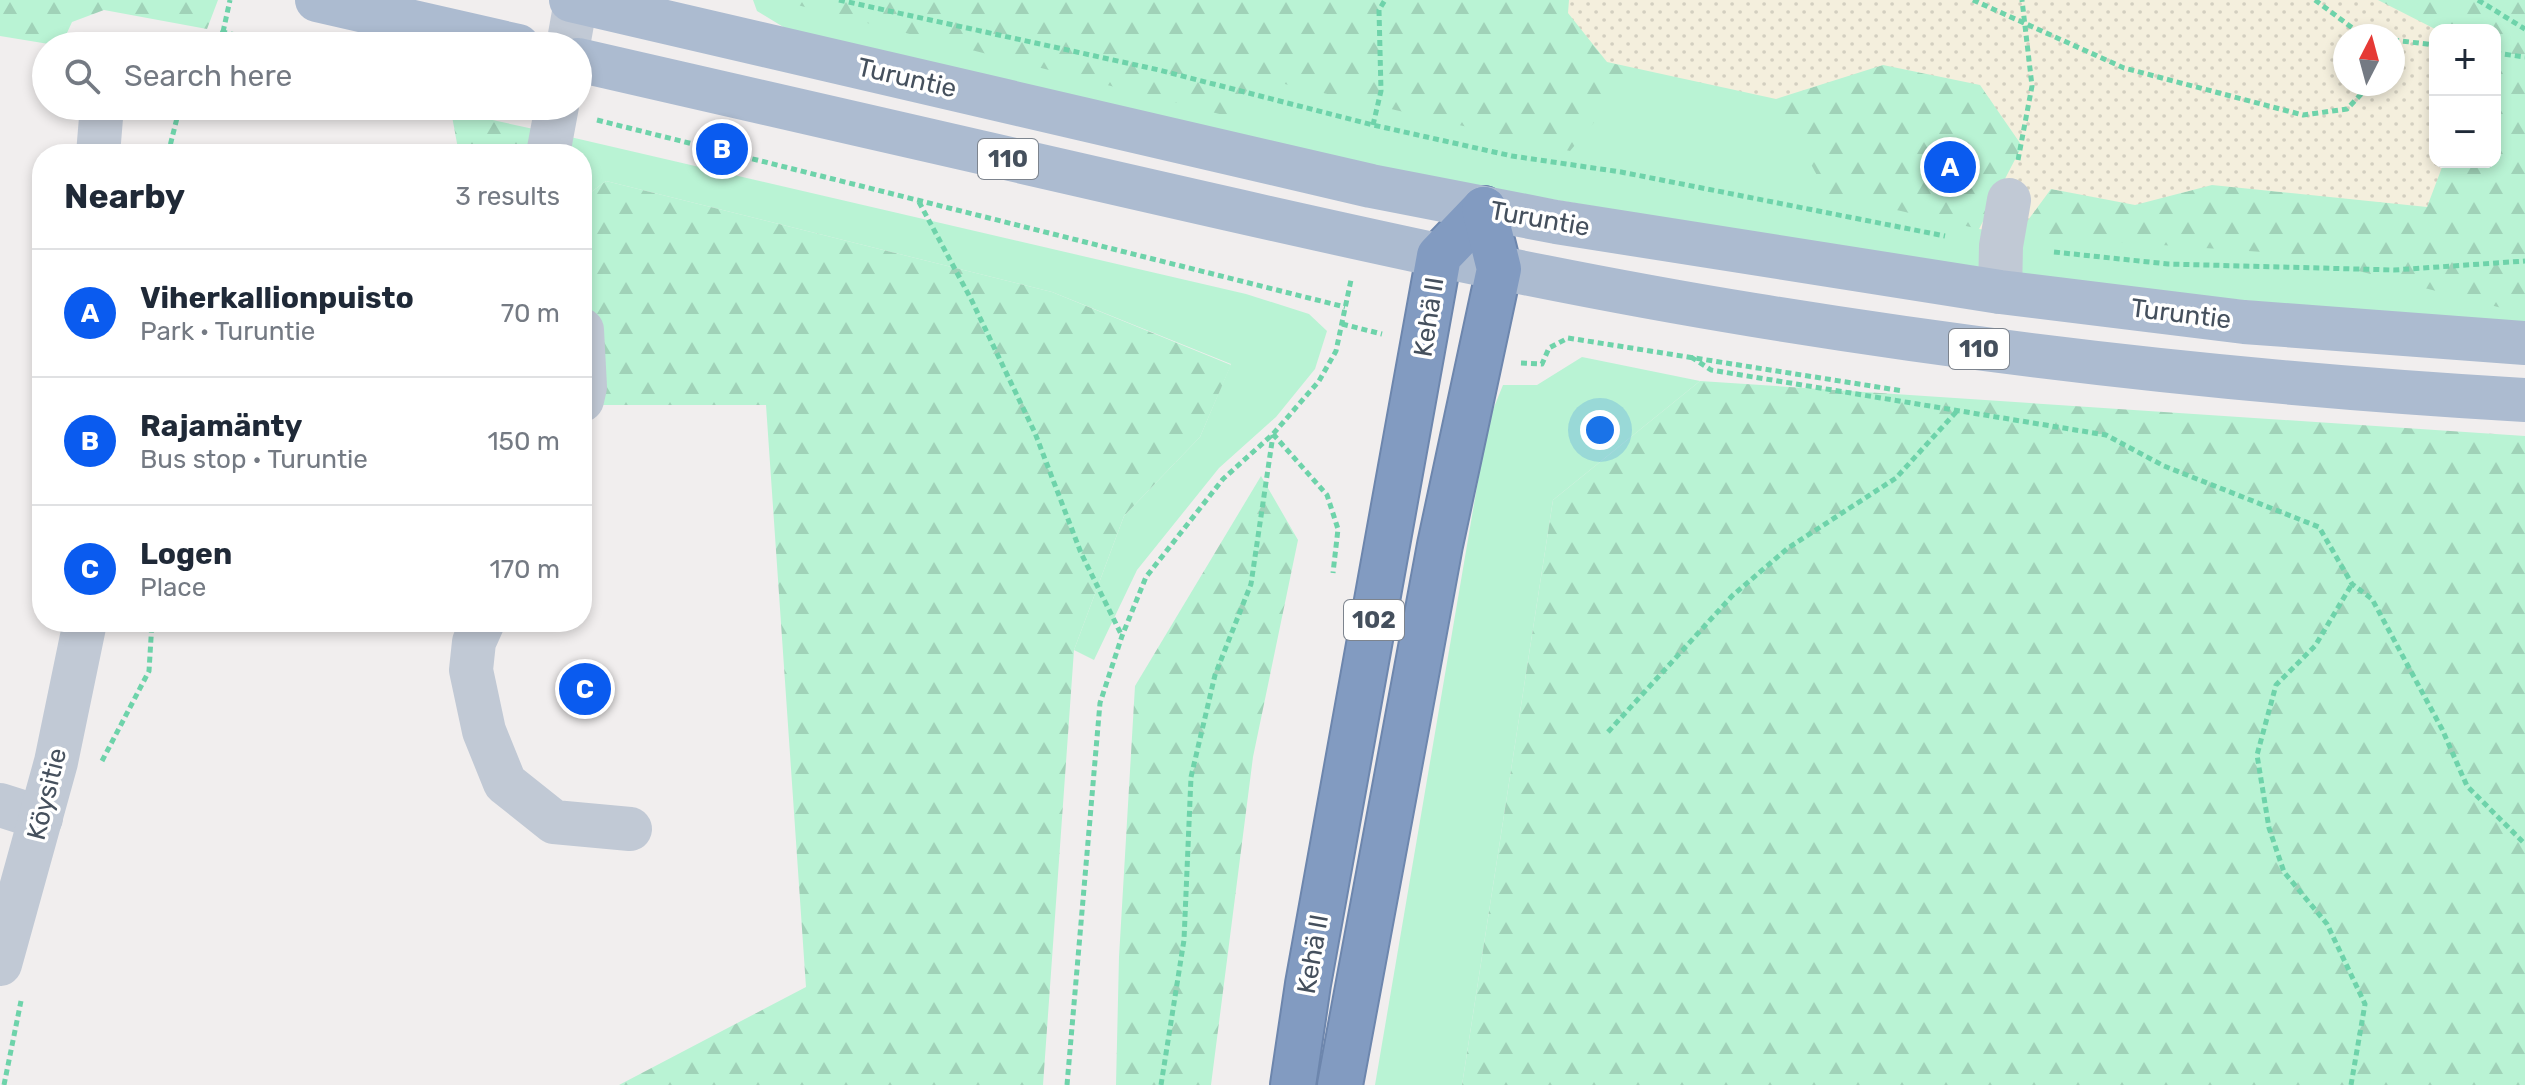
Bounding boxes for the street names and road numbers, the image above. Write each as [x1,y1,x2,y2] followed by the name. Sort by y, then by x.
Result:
[854,52,960,104] street label: Turuntie
[978,139,1038,179] road number: 110
[1488,195,1592,243] street label: Turuntie
[1407,275,1451,359] street label: Kehä II
[2129,292,2233,336] street label: Turuntie
[1949,329,2009,369] road number: 110
[1344,600,1404,640] road number: 102
[21,745,73,843] street label: Köysitie
[1291,912,1335,996] street label: Kehä II

